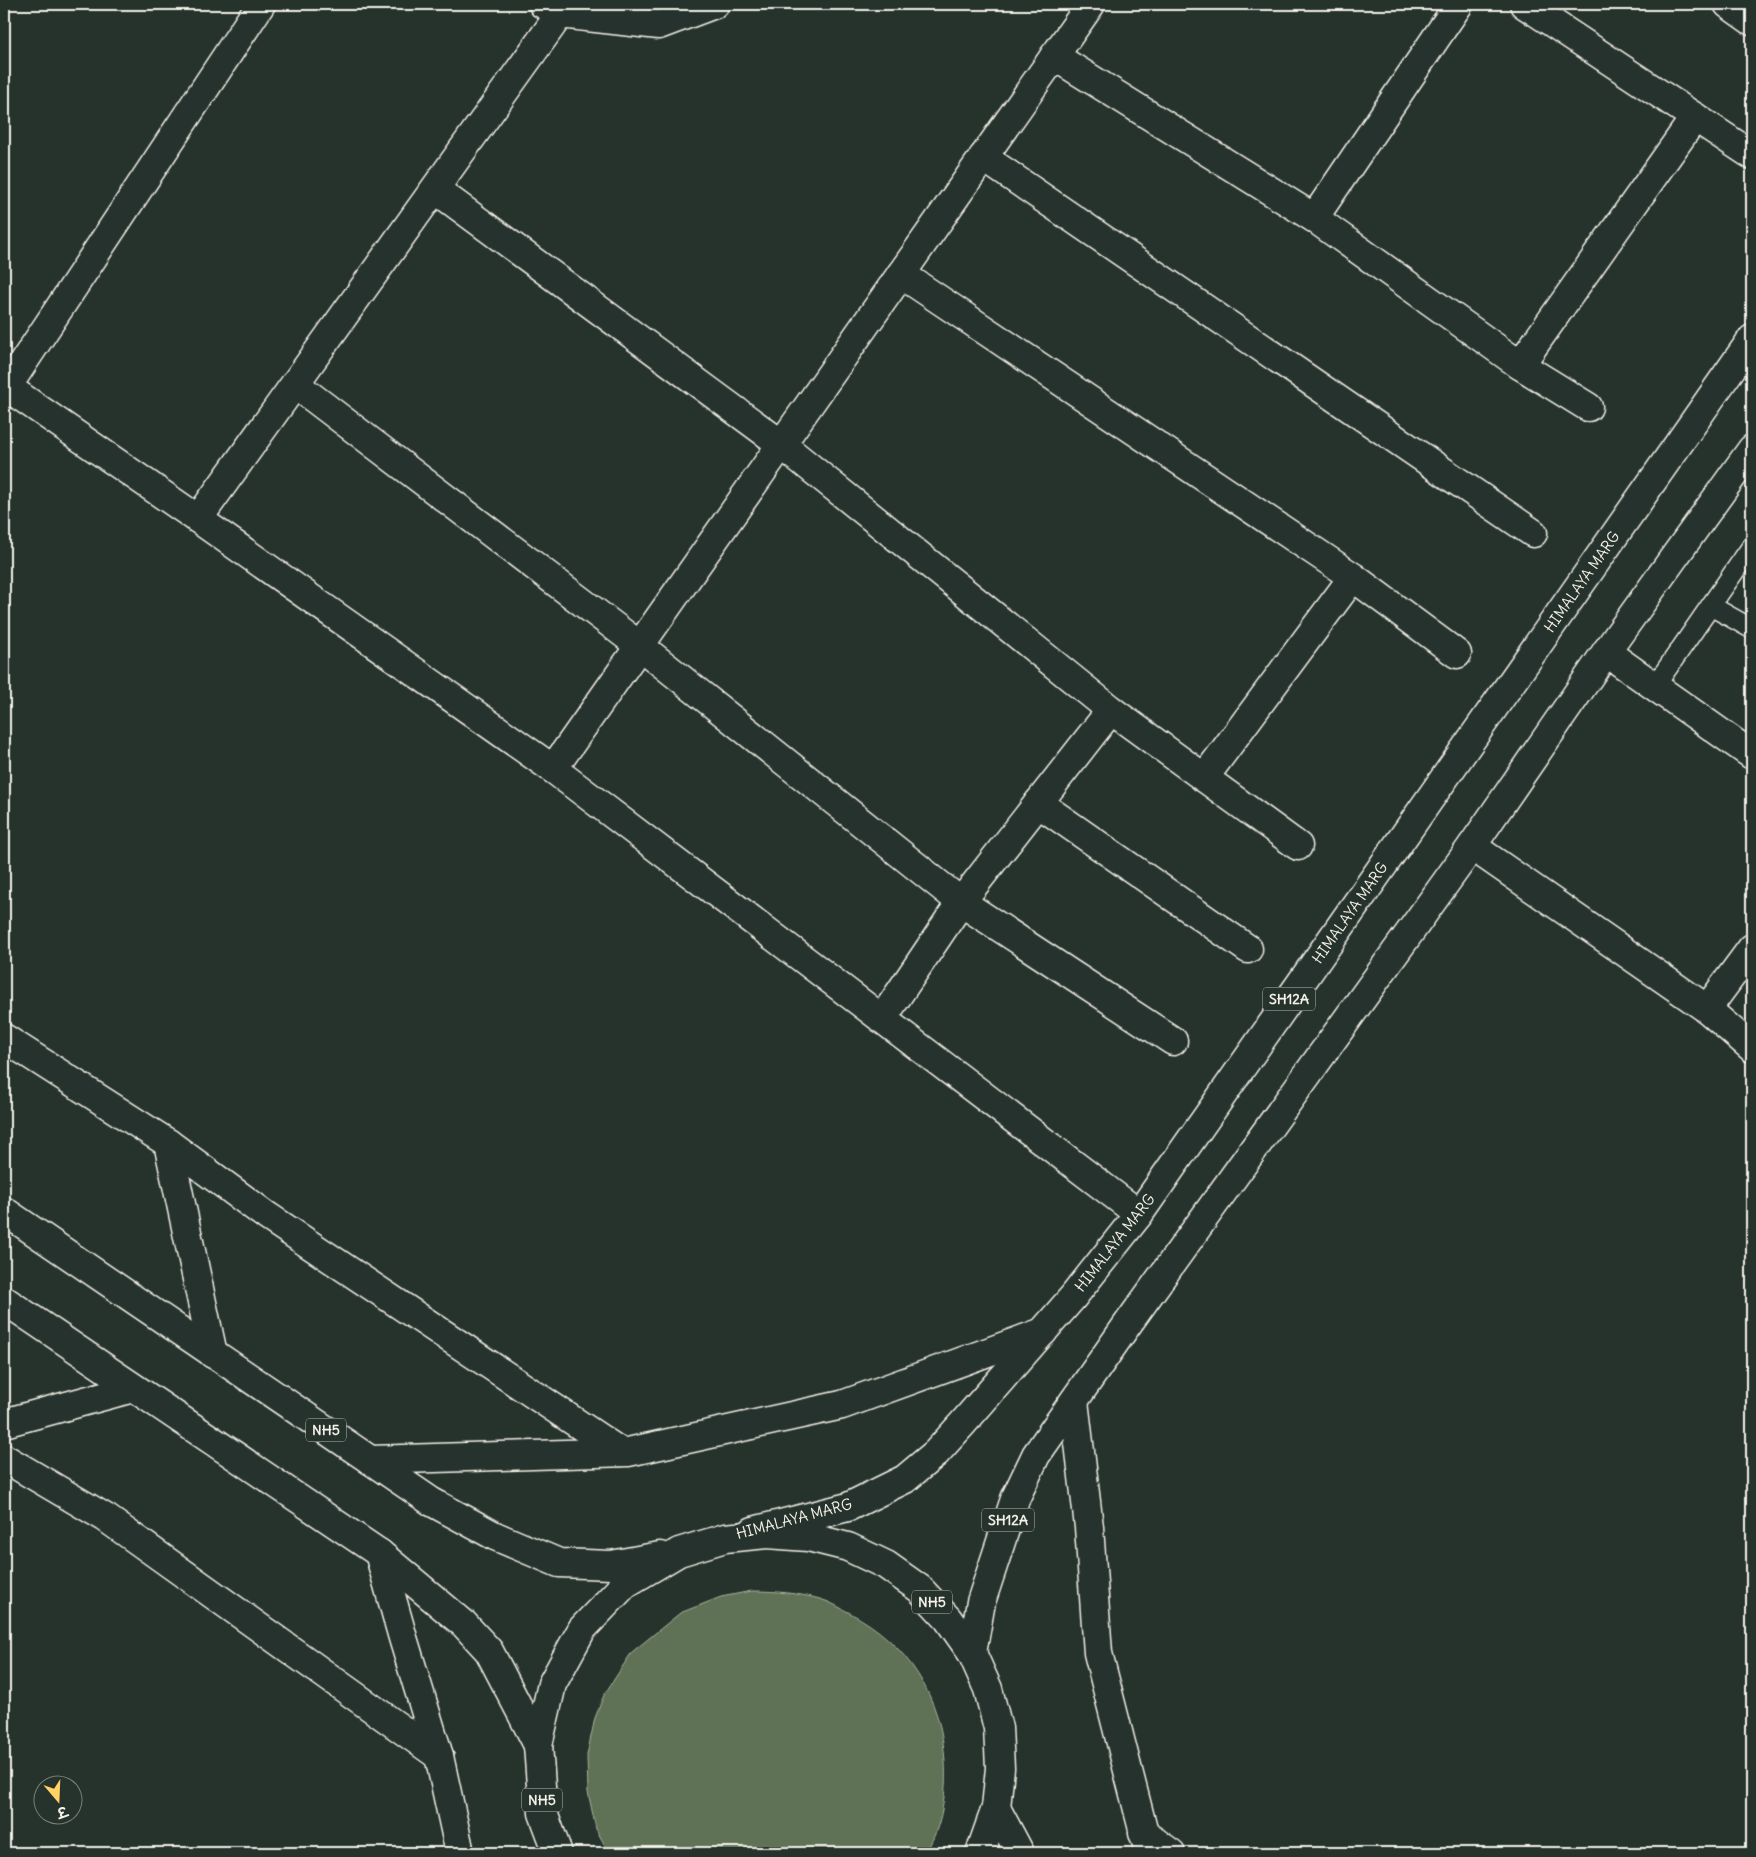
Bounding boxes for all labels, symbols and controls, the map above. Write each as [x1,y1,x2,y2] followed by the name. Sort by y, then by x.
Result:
[1540,527,1624,636] street label: HIMALAYA MARG
[1308,858,1392,967] street label: HIMALAYA MARG
[1263,988,1315,1011] road number: SH12A
[1070,1190,1159,1296] street label: HIMALAYA MARG
[306,1418,346,1442] road number: NH5
[734,1494,854,1543] street label: HIMALAYA MARG
[982,1508,1034,1532] road number: SH12A
[912,1590,952,1614] road number: NH5
[32,1774,82,1824] north arrow
[522,1788,562,1812] road number: NH5
[53,1802,71,1823] text: उ

